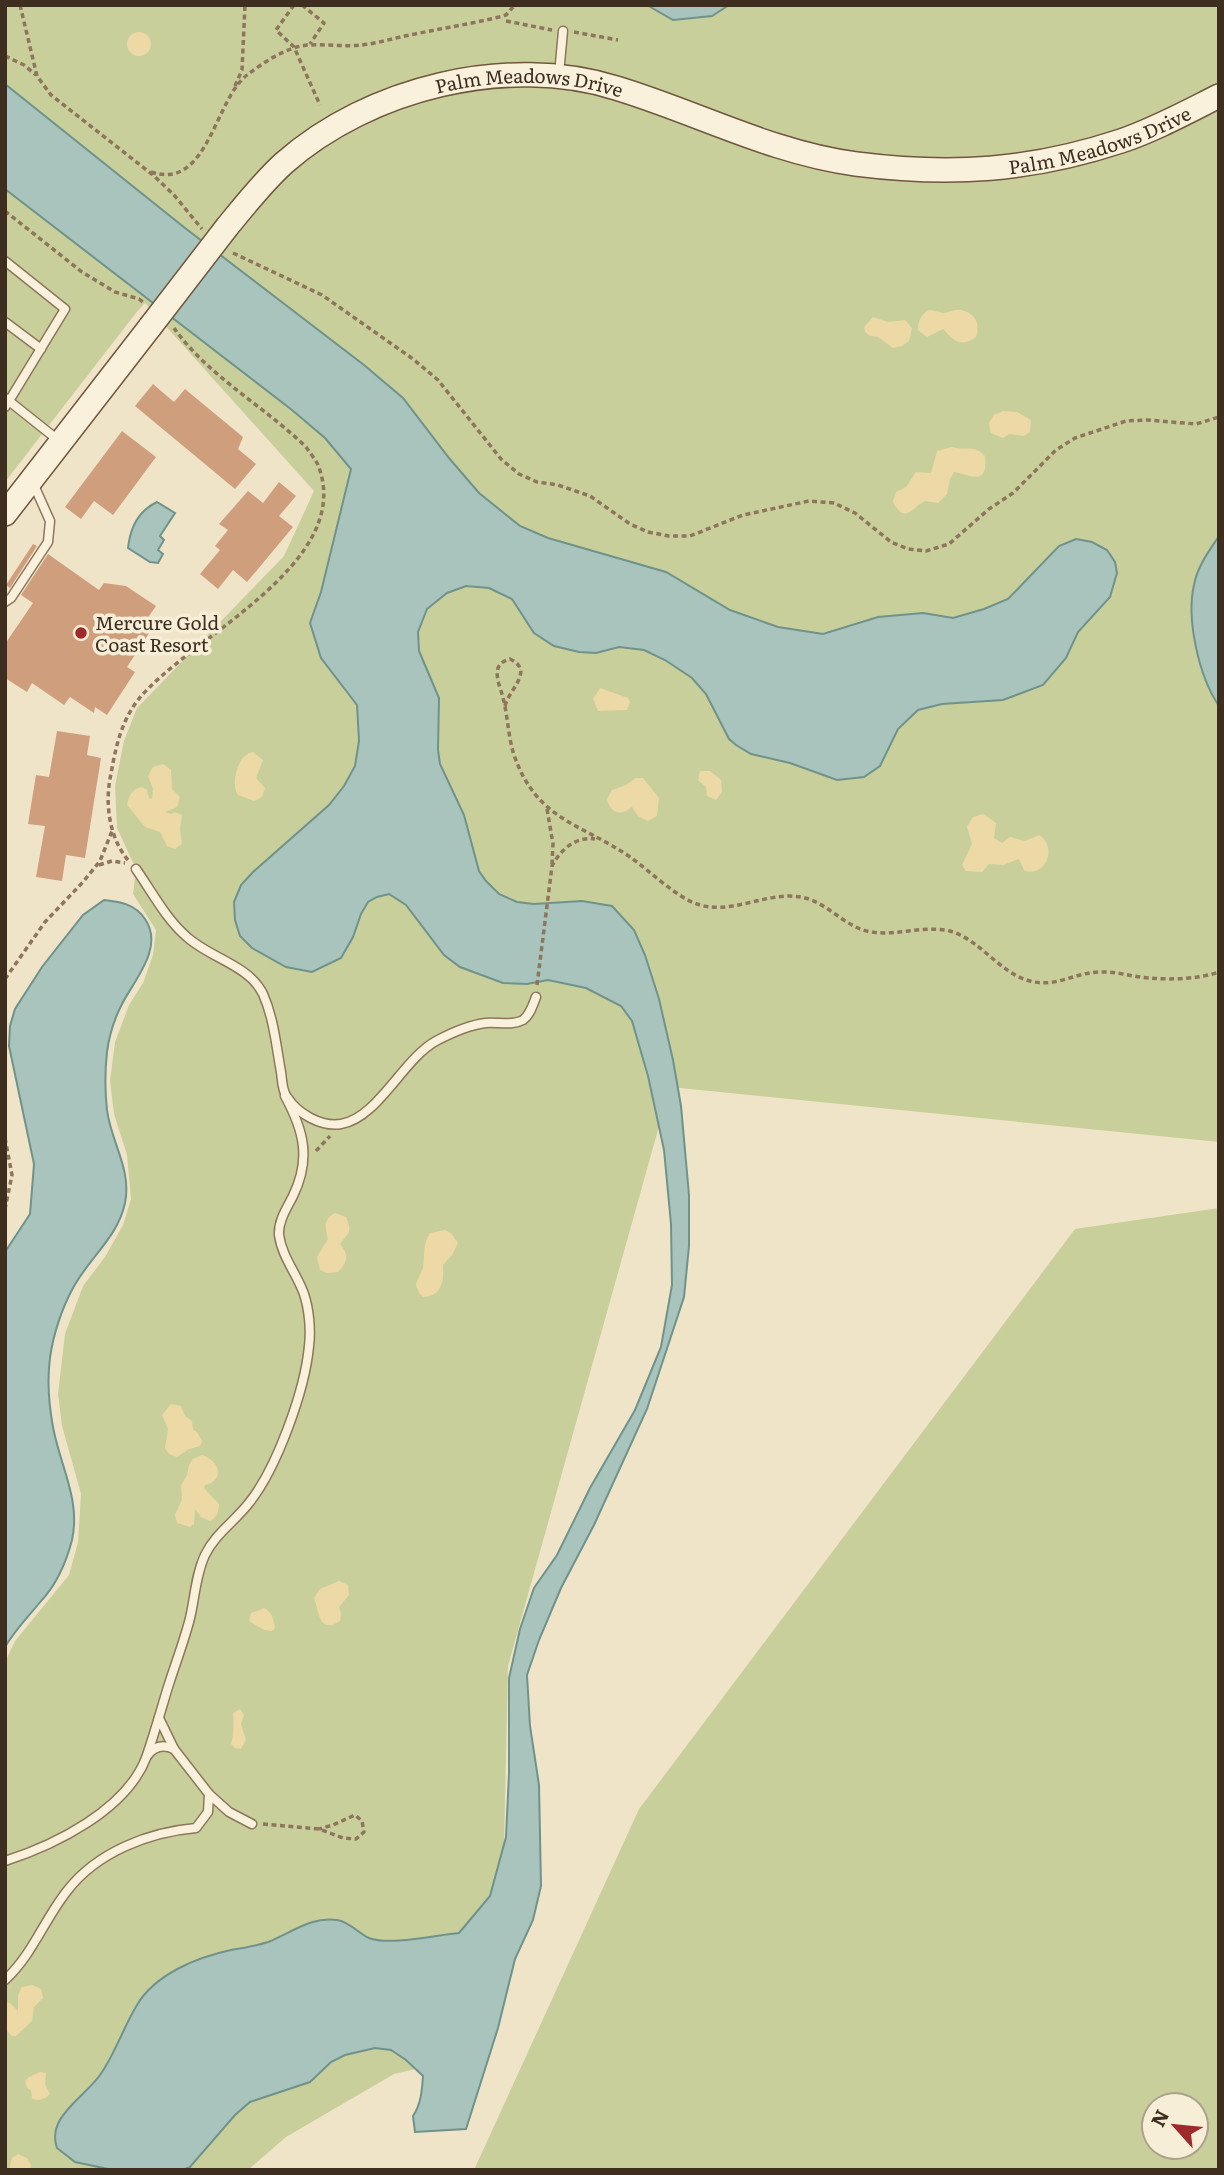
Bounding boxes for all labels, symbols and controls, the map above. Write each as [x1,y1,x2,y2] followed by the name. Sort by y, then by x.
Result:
[432,61,627,103] street label: Palm Meadows Drive
[1007,99,1195,180] street label: Palm Meadows Drive
[95,608,219,658] place label: Mercure Gold Coast Resort
[73,625,89,641] marker: Mercure Gold Coast Resort
[1140,2091,1210,2161] north arrow
[1143,2104,1175,2131] text: N

